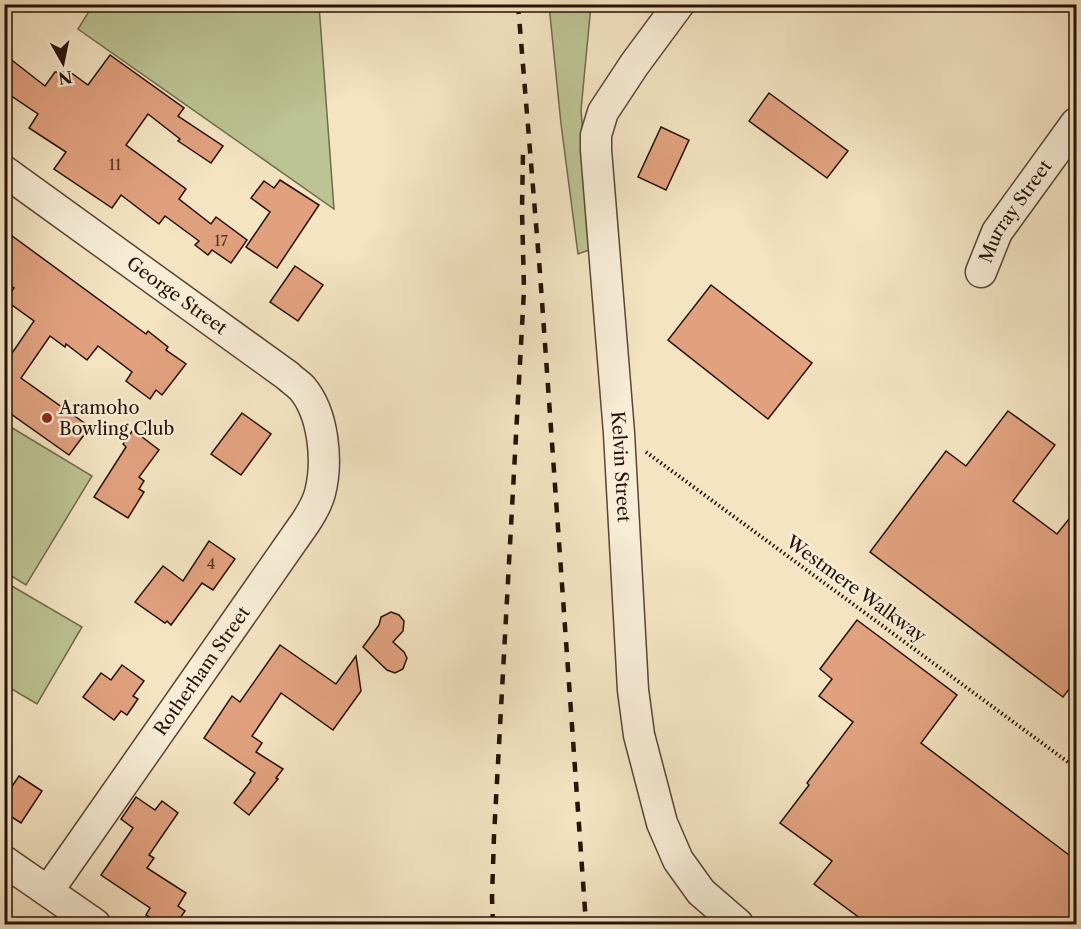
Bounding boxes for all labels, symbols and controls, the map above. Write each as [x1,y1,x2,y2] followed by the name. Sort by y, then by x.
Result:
[33,33,93,93] north arrow
[57,67,74,89] text: N
[109,155,122,174] house number: 11
[975,155,1057,266] street label: Murray Street
[214,231,228,250] house number: 17
[122,252,232,340] street label: George Street
[58,397,175,440] place label: Aramoho Bowling Club
[606,410,635,524] street label: Kelvin Street
[40,411,54,425] marker: Aramoho Bowling Club
[781,530,931,648] street label: Westmere Walkway
[207,554,215,573] house number: 4
[149,602,255,740] street label: Rotherham Street

